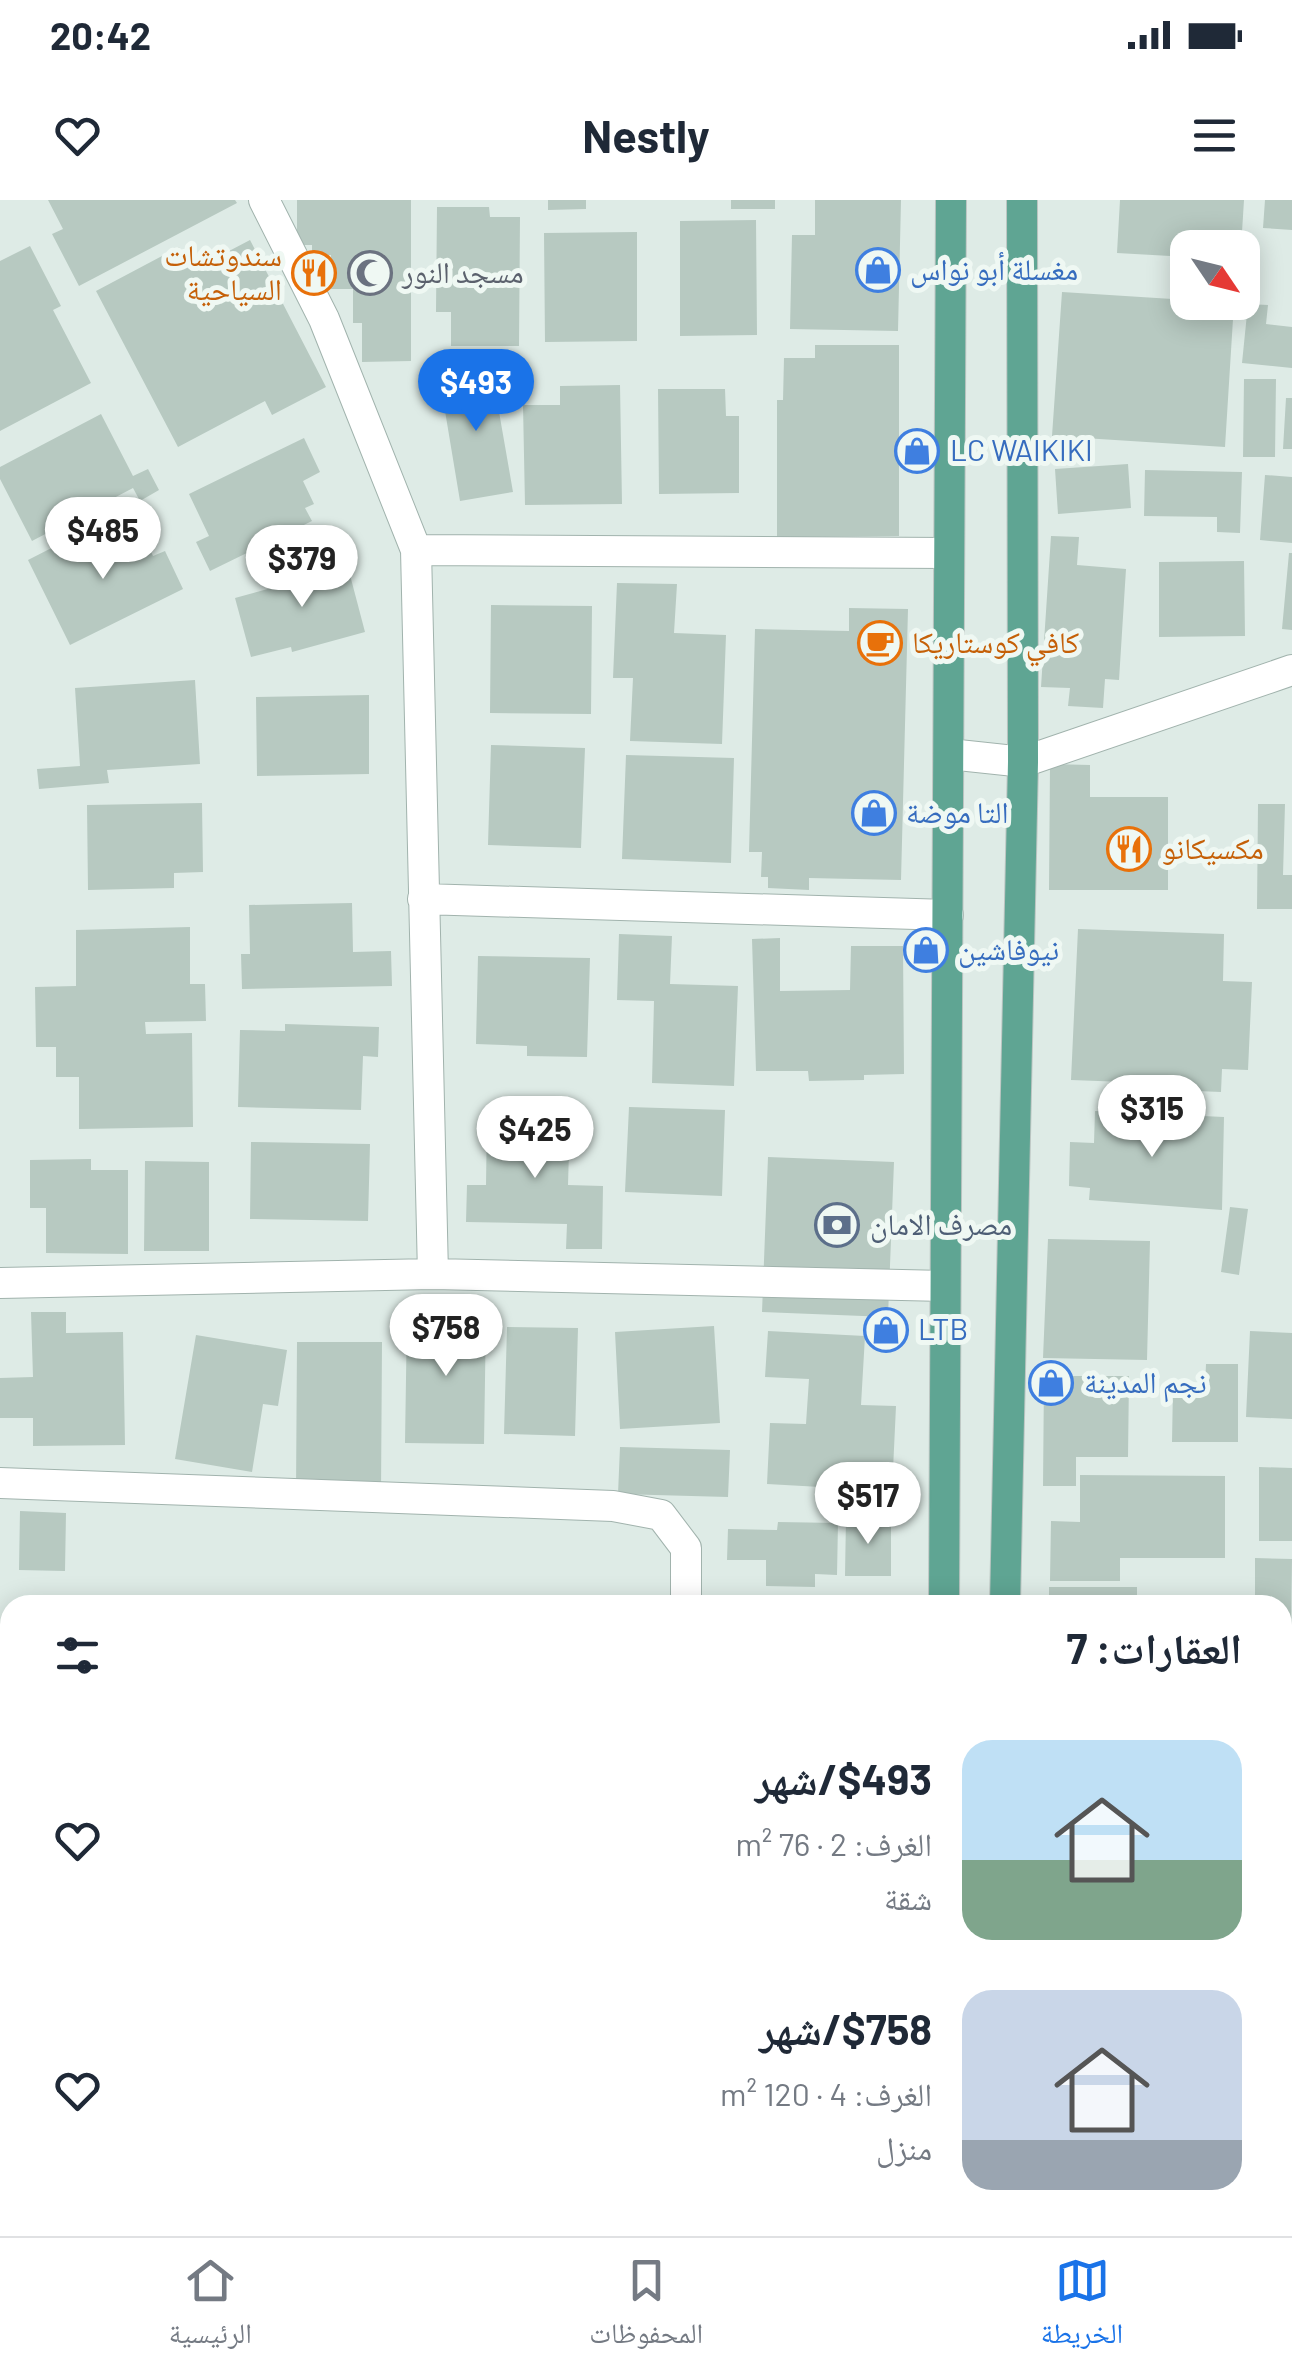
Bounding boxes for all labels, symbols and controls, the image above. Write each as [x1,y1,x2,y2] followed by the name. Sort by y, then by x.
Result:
[50,12,151,58] text: 20:42
[50,108,105,163] icon: heart
[582,108,710,162] text: Nestly
[1187,108,1242,163] icon: menu
[1170,230,1260,320] north arrow
[1170,230,1260,320] map controls
[164,236,282,307] place label: سندوتشات السياحية
[855,247,901,293] shop icon: مغسلة أبو نواس
[291,250,337,296] restaurant icon: سندوتشات السياحية
[347,250,393,296] mosque icon: مسجد النور
[910,250,1078,288] place label: مغسلة أبو نواس
[401,253,524,289] place label: مسجد النور
[417,349,535,434] pin: $493
[440,362,512,400] text: $493
[894,428,940,474] shop icon: LC WAIKIKI
[950,431,1093,467] place label: LC WAIKIKI
[44,497,162,582] pin: $485
[67,510,139,548] text: $485
[243,525,361,610] pin: $379
[268,538,336,576] text: $379
[857,620,903,666] cafe icon: كافي كوستاريكا
[912,623,1079,667] place label: كافي كوستاريكا
[851,790,897,836] shop icon: التا موضة
[906,793,1009,829] place label: التا موضة
[1106,826,1152,872] restaurant icon: مكسيكانو
[1162,829,1264,866] place label: مكسيكانو
[903,927,949,973] shop icon: نيوفاشين
[958,930,1059,968] place label: نيوفاشين
[1093,1075,1211,1160] pin: $315
[1120,1088,1184,1126] text: $315
[476,1096,594,1181] pin: $425
[499,1109,571,1147] text: $425
[814,1202,860,1248] bank icon: مصرف الامان
[870,1205,1012,1243] place label: مصرف الامان
[387,1294,505,1379] pin: $758
[412,1307,480,1345] text: $758
[863,1307,909,1353] shop icon: LTB
[918,1310,968,1346] place label: LTB
[1028,1360,1074,1406] shop icon: نجم المدينة
[1084,1363,1207,1403] place label: نجم المدينة
[809,1462,927,1547] pin: $517
[837,1475,899,1513] text: $517
[1067,1622,1242,1672] text: العقارات: 7
[50,1628,105,1683] icon: filters
[755,1753,932,1803] text: $493/شهر
[1042,1780,1162,1900] icon: home
[50,1813,105,1868] icon: heart
[735,1824,932,1862] text: الغرف: 2 · 76 m²
[884,1878,932,1916] text: شقة
[759,2003,932,2053] text: $758/شهر
[1042,2030,1162,2150] icon: home
[50,2063,105,2118] icon: heart
[720,2074,932,2112] text: الغرف: 4 · 120 m²
[876,2128,932,2166] text: منزل
[169,2253,252,2361] tab: الرئيسية
[589,2253,703,2361] tab: المحفوظات
[1041,2253,1123,2361] tab: الخريطة

